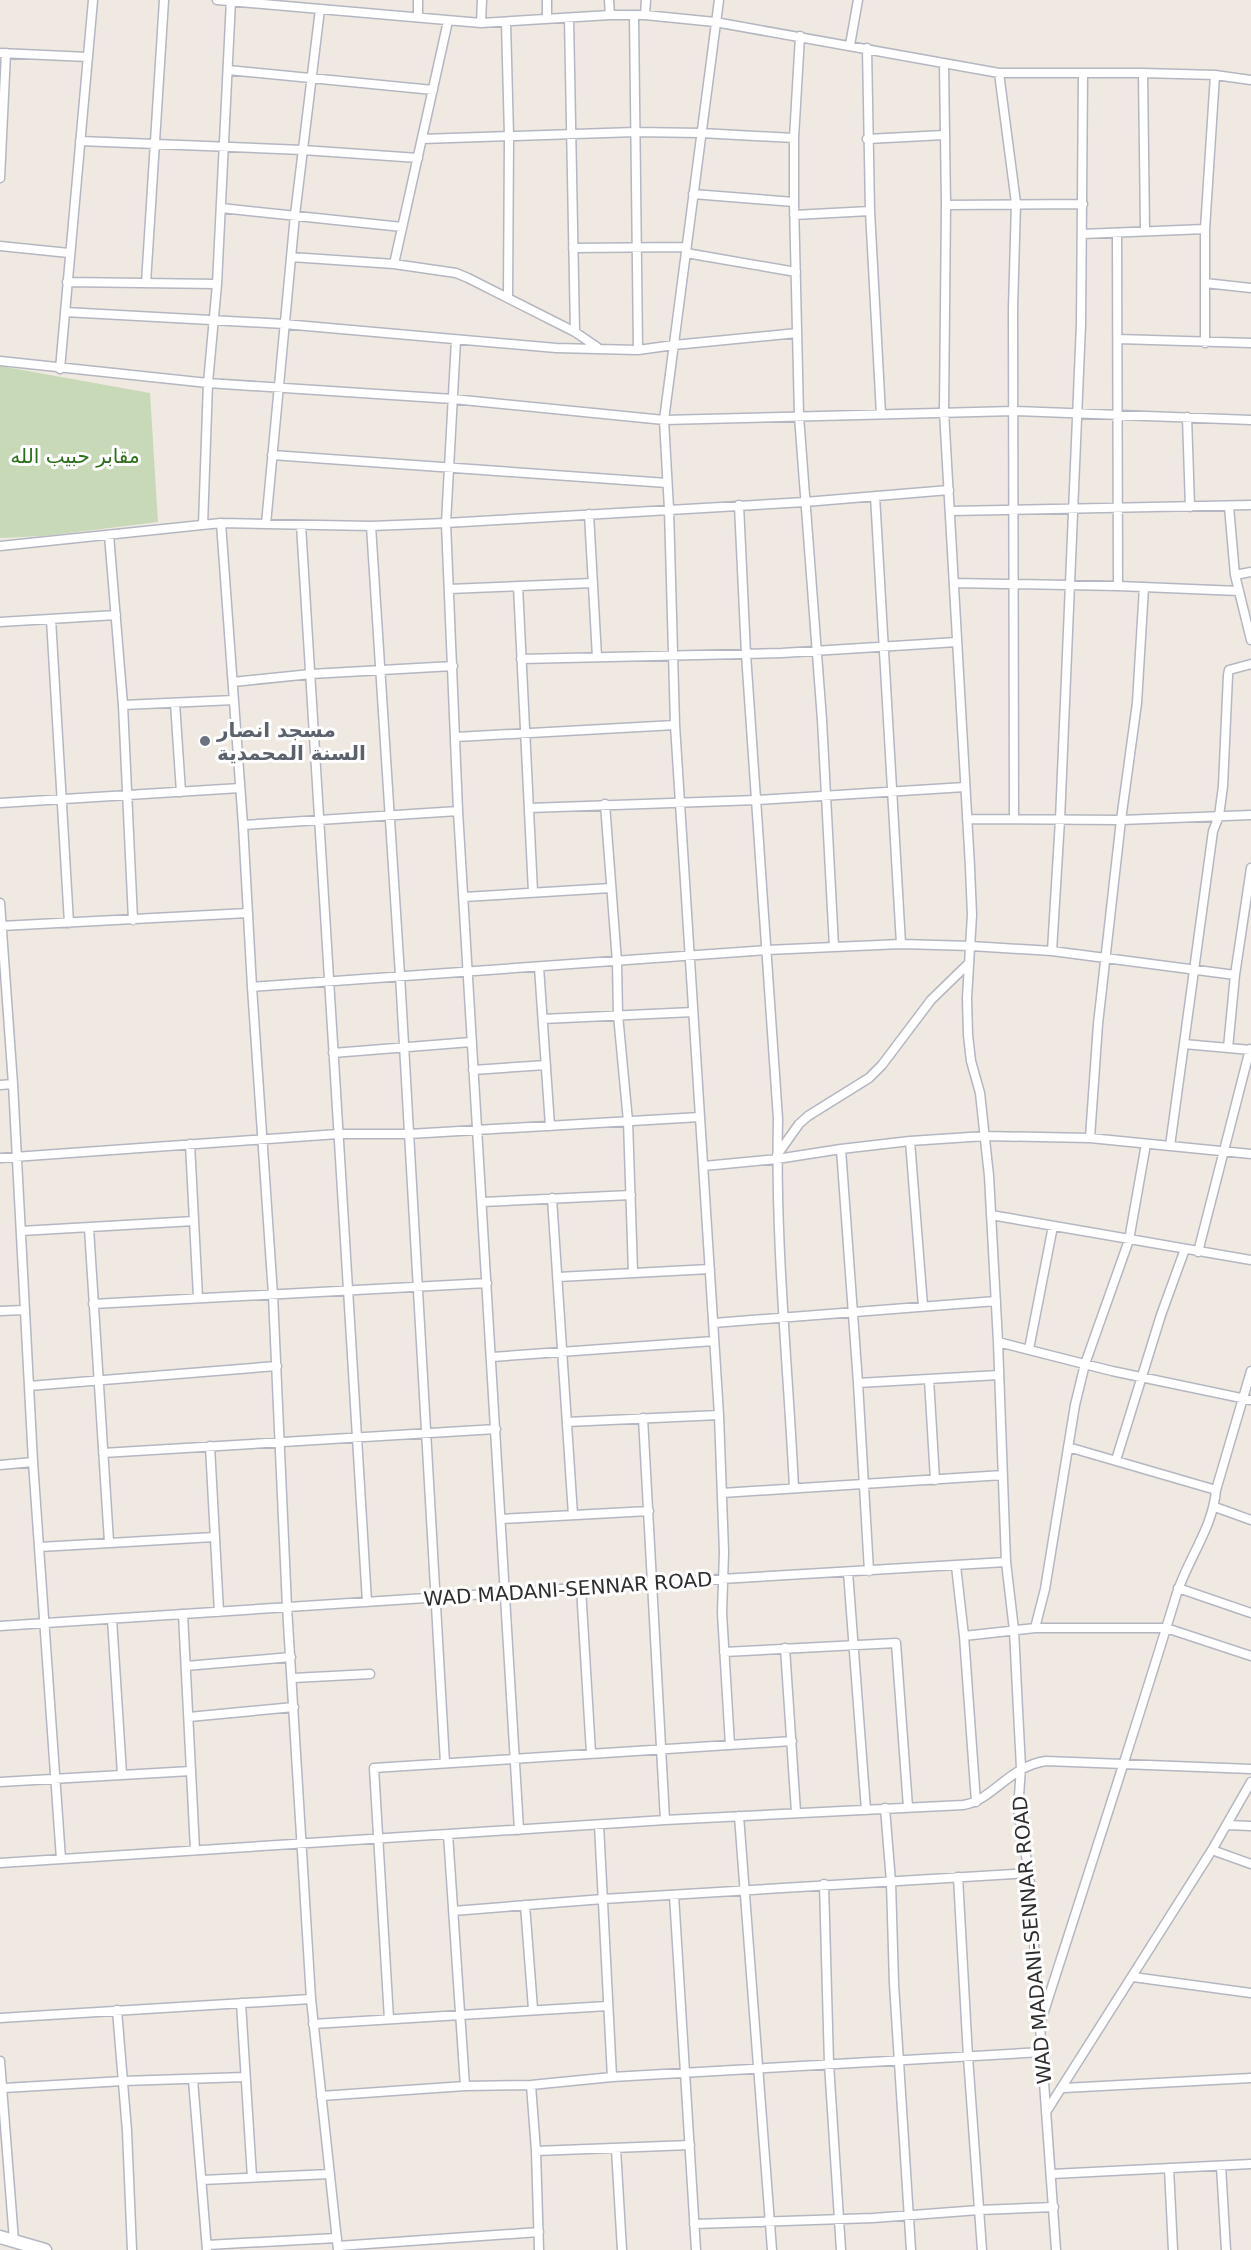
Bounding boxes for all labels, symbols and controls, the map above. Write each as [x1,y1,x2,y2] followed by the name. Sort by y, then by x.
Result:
[10,444,140,468] park label: مقابر حبيب الله
[216,718,366,765] place label: مسجد انصار السنة المحمدية
[198,734,212,748] marker: مسجد انصار السنة المحمدية
[423,1567,713,1611] street label: WAD MADANI-SENNAR ROAD
[1007,1795,1057,2085] street label: WAD MADANI-SENNAR ROAD

